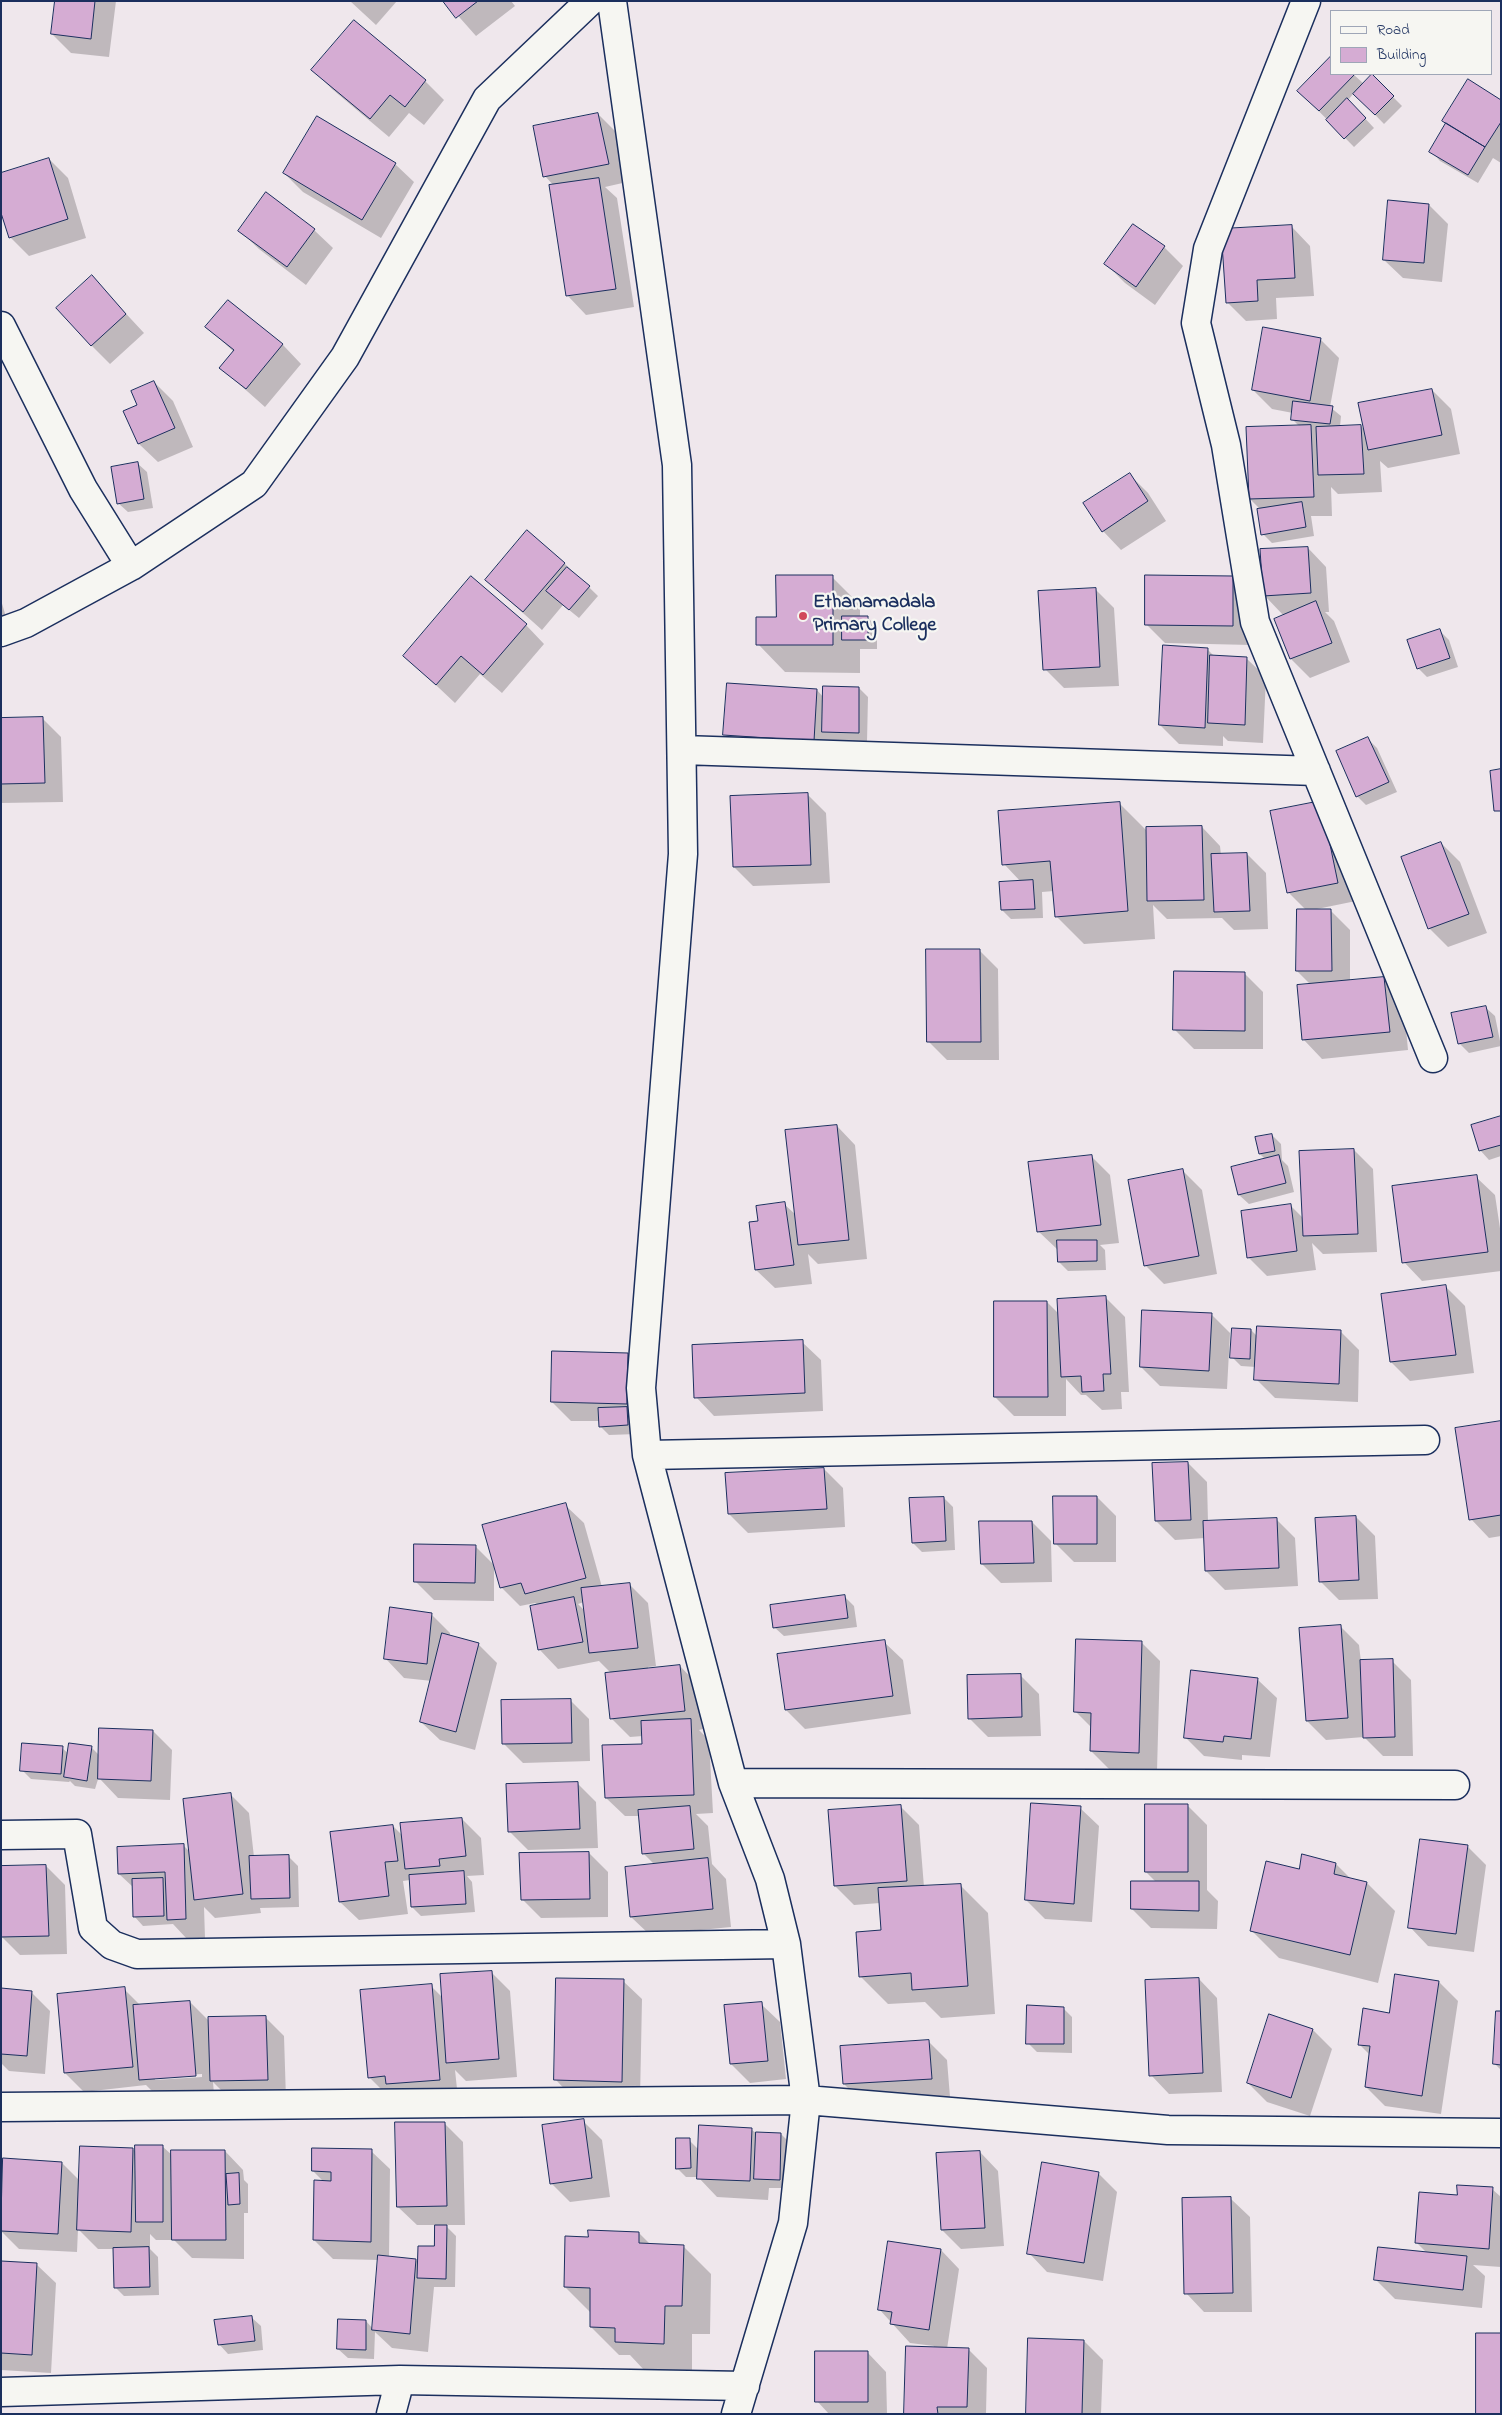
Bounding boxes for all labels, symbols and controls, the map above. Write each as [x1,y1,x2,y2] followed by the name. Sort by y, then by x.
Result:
[1330,10,1492,75] legend
[1377,19,1410,41] text: Road
[1377,44,1426,66] text: Building
[813,592,936,639] place label: Ethanamadala Primary College
[797,610,809,622] marker: Ethanamadala Primary College

